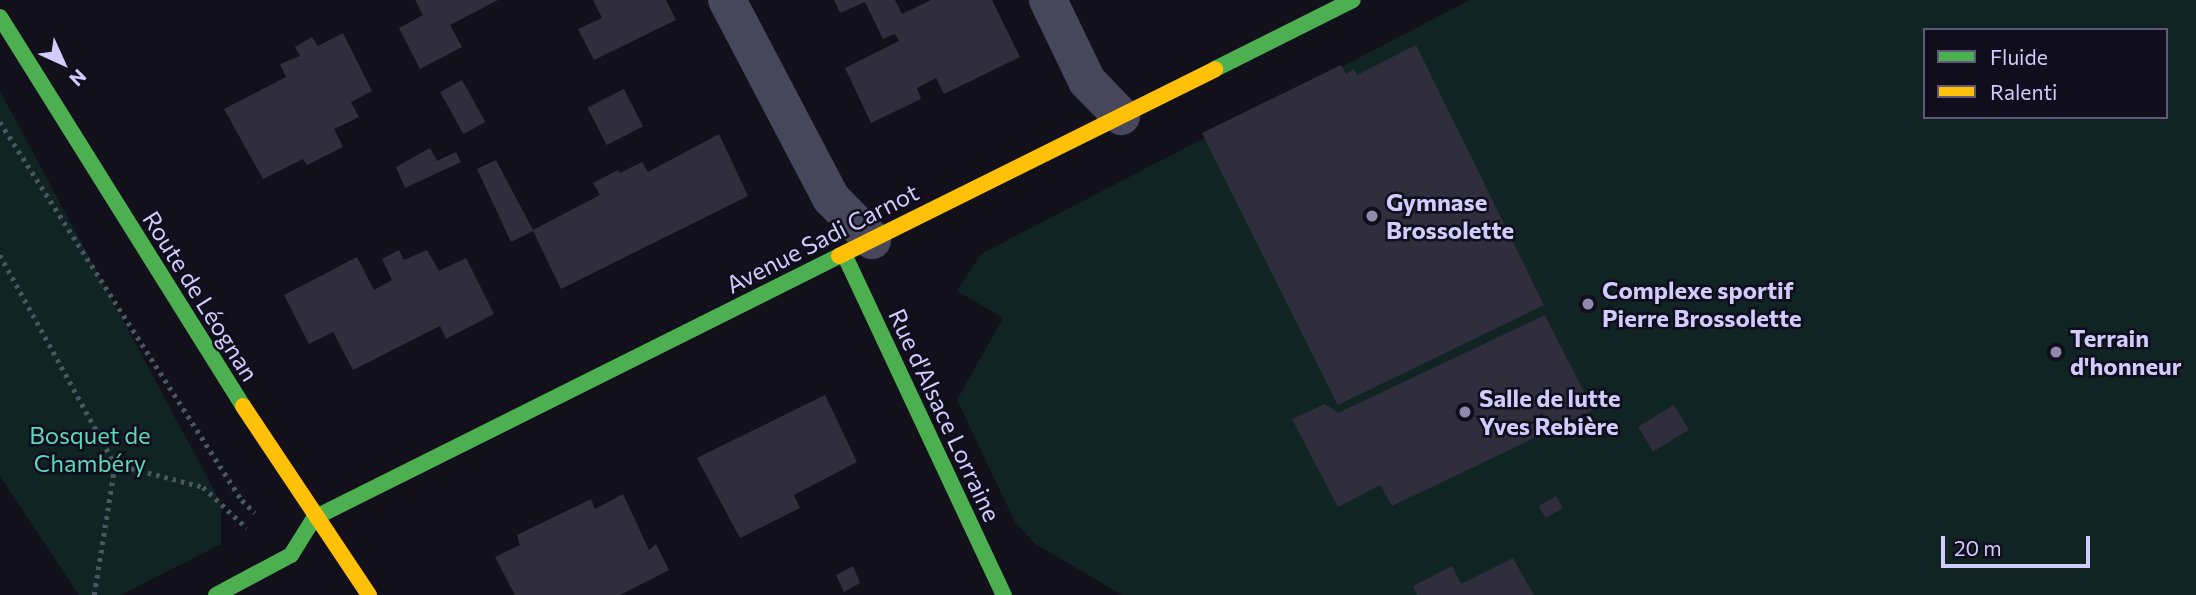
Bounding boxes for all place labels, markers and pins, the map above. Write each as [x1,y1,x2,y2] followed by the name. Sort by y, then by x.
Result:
[1386,188,1514,244] place label: Gymnase Brossolette
[1364,208,1380,224] marker: Gymnase Brossolette
[1602,276,1802,332] place label: Complexe sportif Pierre Brossolette
[1580,296,1596,312] marker: Complexe sportif Pierre Brossolette
[2070,324,2182,380] place label: Terrain d'honneur
[2048,344,2064,360] marker: Terrain d'honneur
[1479,384,1621,440] place label: Salle de lutte Yves Rebière
[1457,404,1473,420] marker: Salle de lutte Yves Rebière

